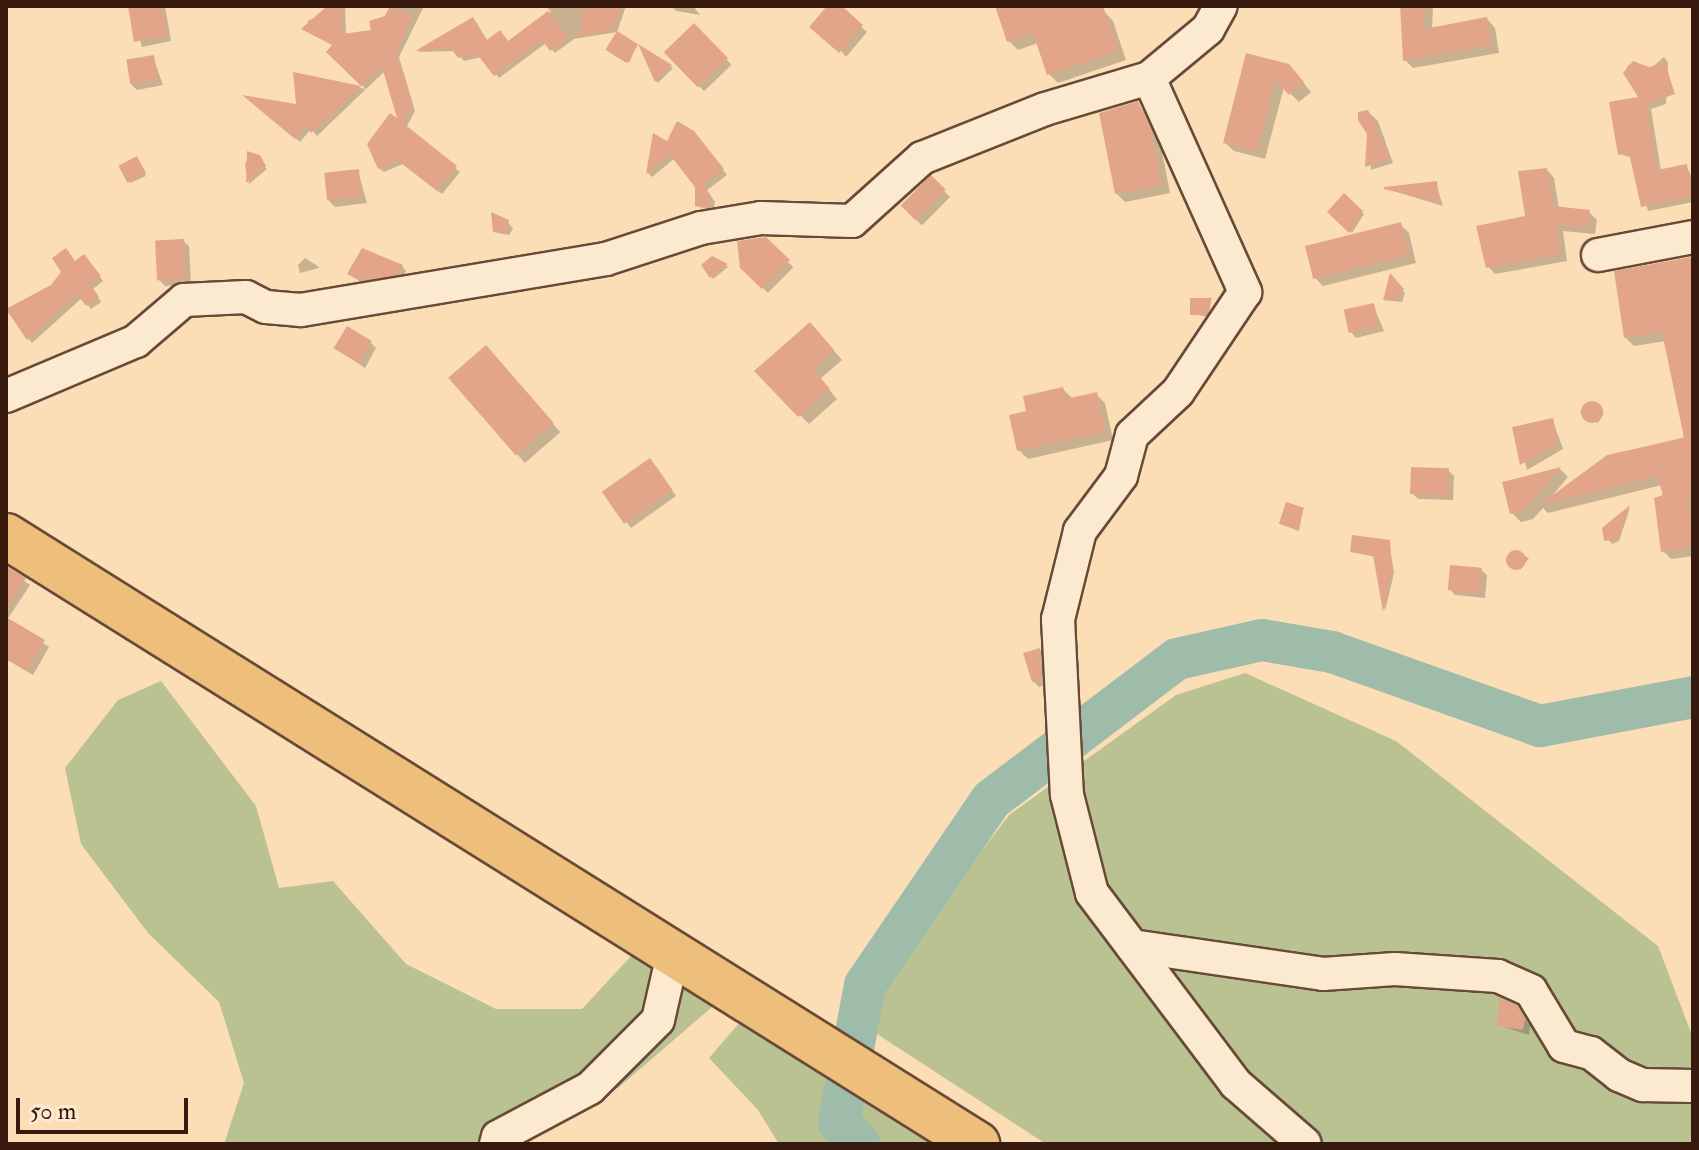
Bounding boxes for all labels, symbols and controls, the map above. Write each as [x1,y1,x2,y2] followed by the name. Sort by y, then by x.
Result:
[20,1082,192,1132] scale bar
[30,1096,76,1127] text: 50 m

